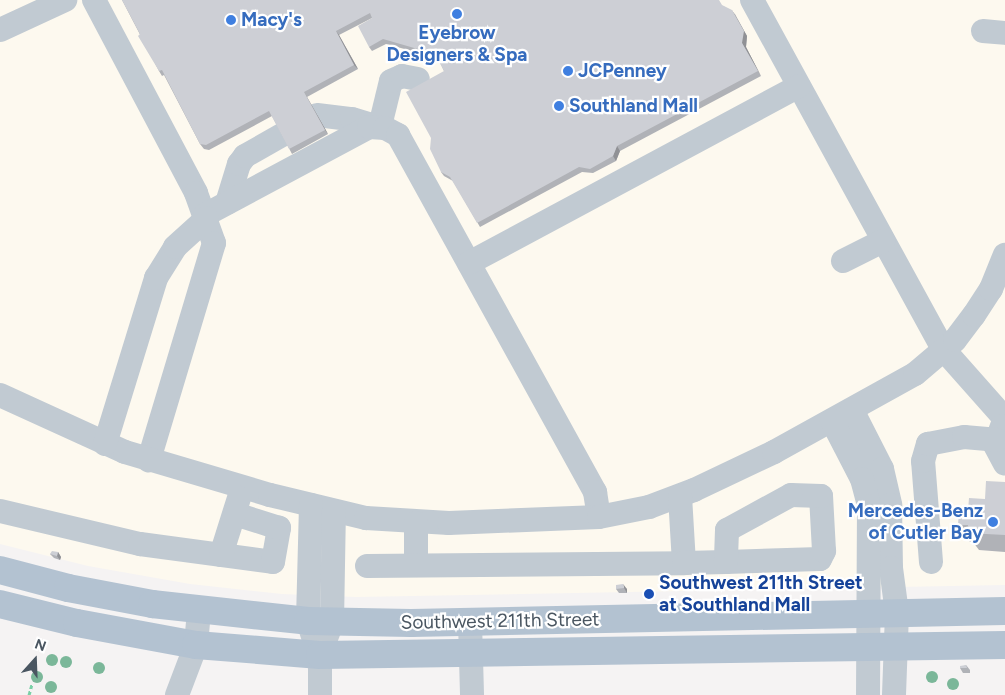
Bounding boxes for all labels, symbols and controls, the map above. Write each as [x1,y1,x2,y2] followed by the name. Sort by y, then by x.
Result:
[451,8,463,20] marker: Eyebrow Designers & Spa
[241,9,302,31] place label: Macy's
[225,14,237,26] marker: Macy's
[387,22,527,66] place label: Eyebrow Designers & Spa
[578,60,667,82] place label: JCPenney
[562,65,574,77] marker: JCPenney
[569,95,698,117] place label: Southland Mall
[553,100,565,112] marker: Southland Mall
[848,500,983,544] place label: Mercedes-Benz of Cutler Bay
[987,516,999,528] marker: Mercedes-Benz of Cutler Bay
[659,572,863,616] place label: Southwest 211th Street at Southland Mall
[643,588,655,600] marker: Southwest 211th Street at Southland Mall
[400,608,600,634] street label: Southwest 211th Street
[10,635,60,685] north arrow
[32,636,48,655] text: N

